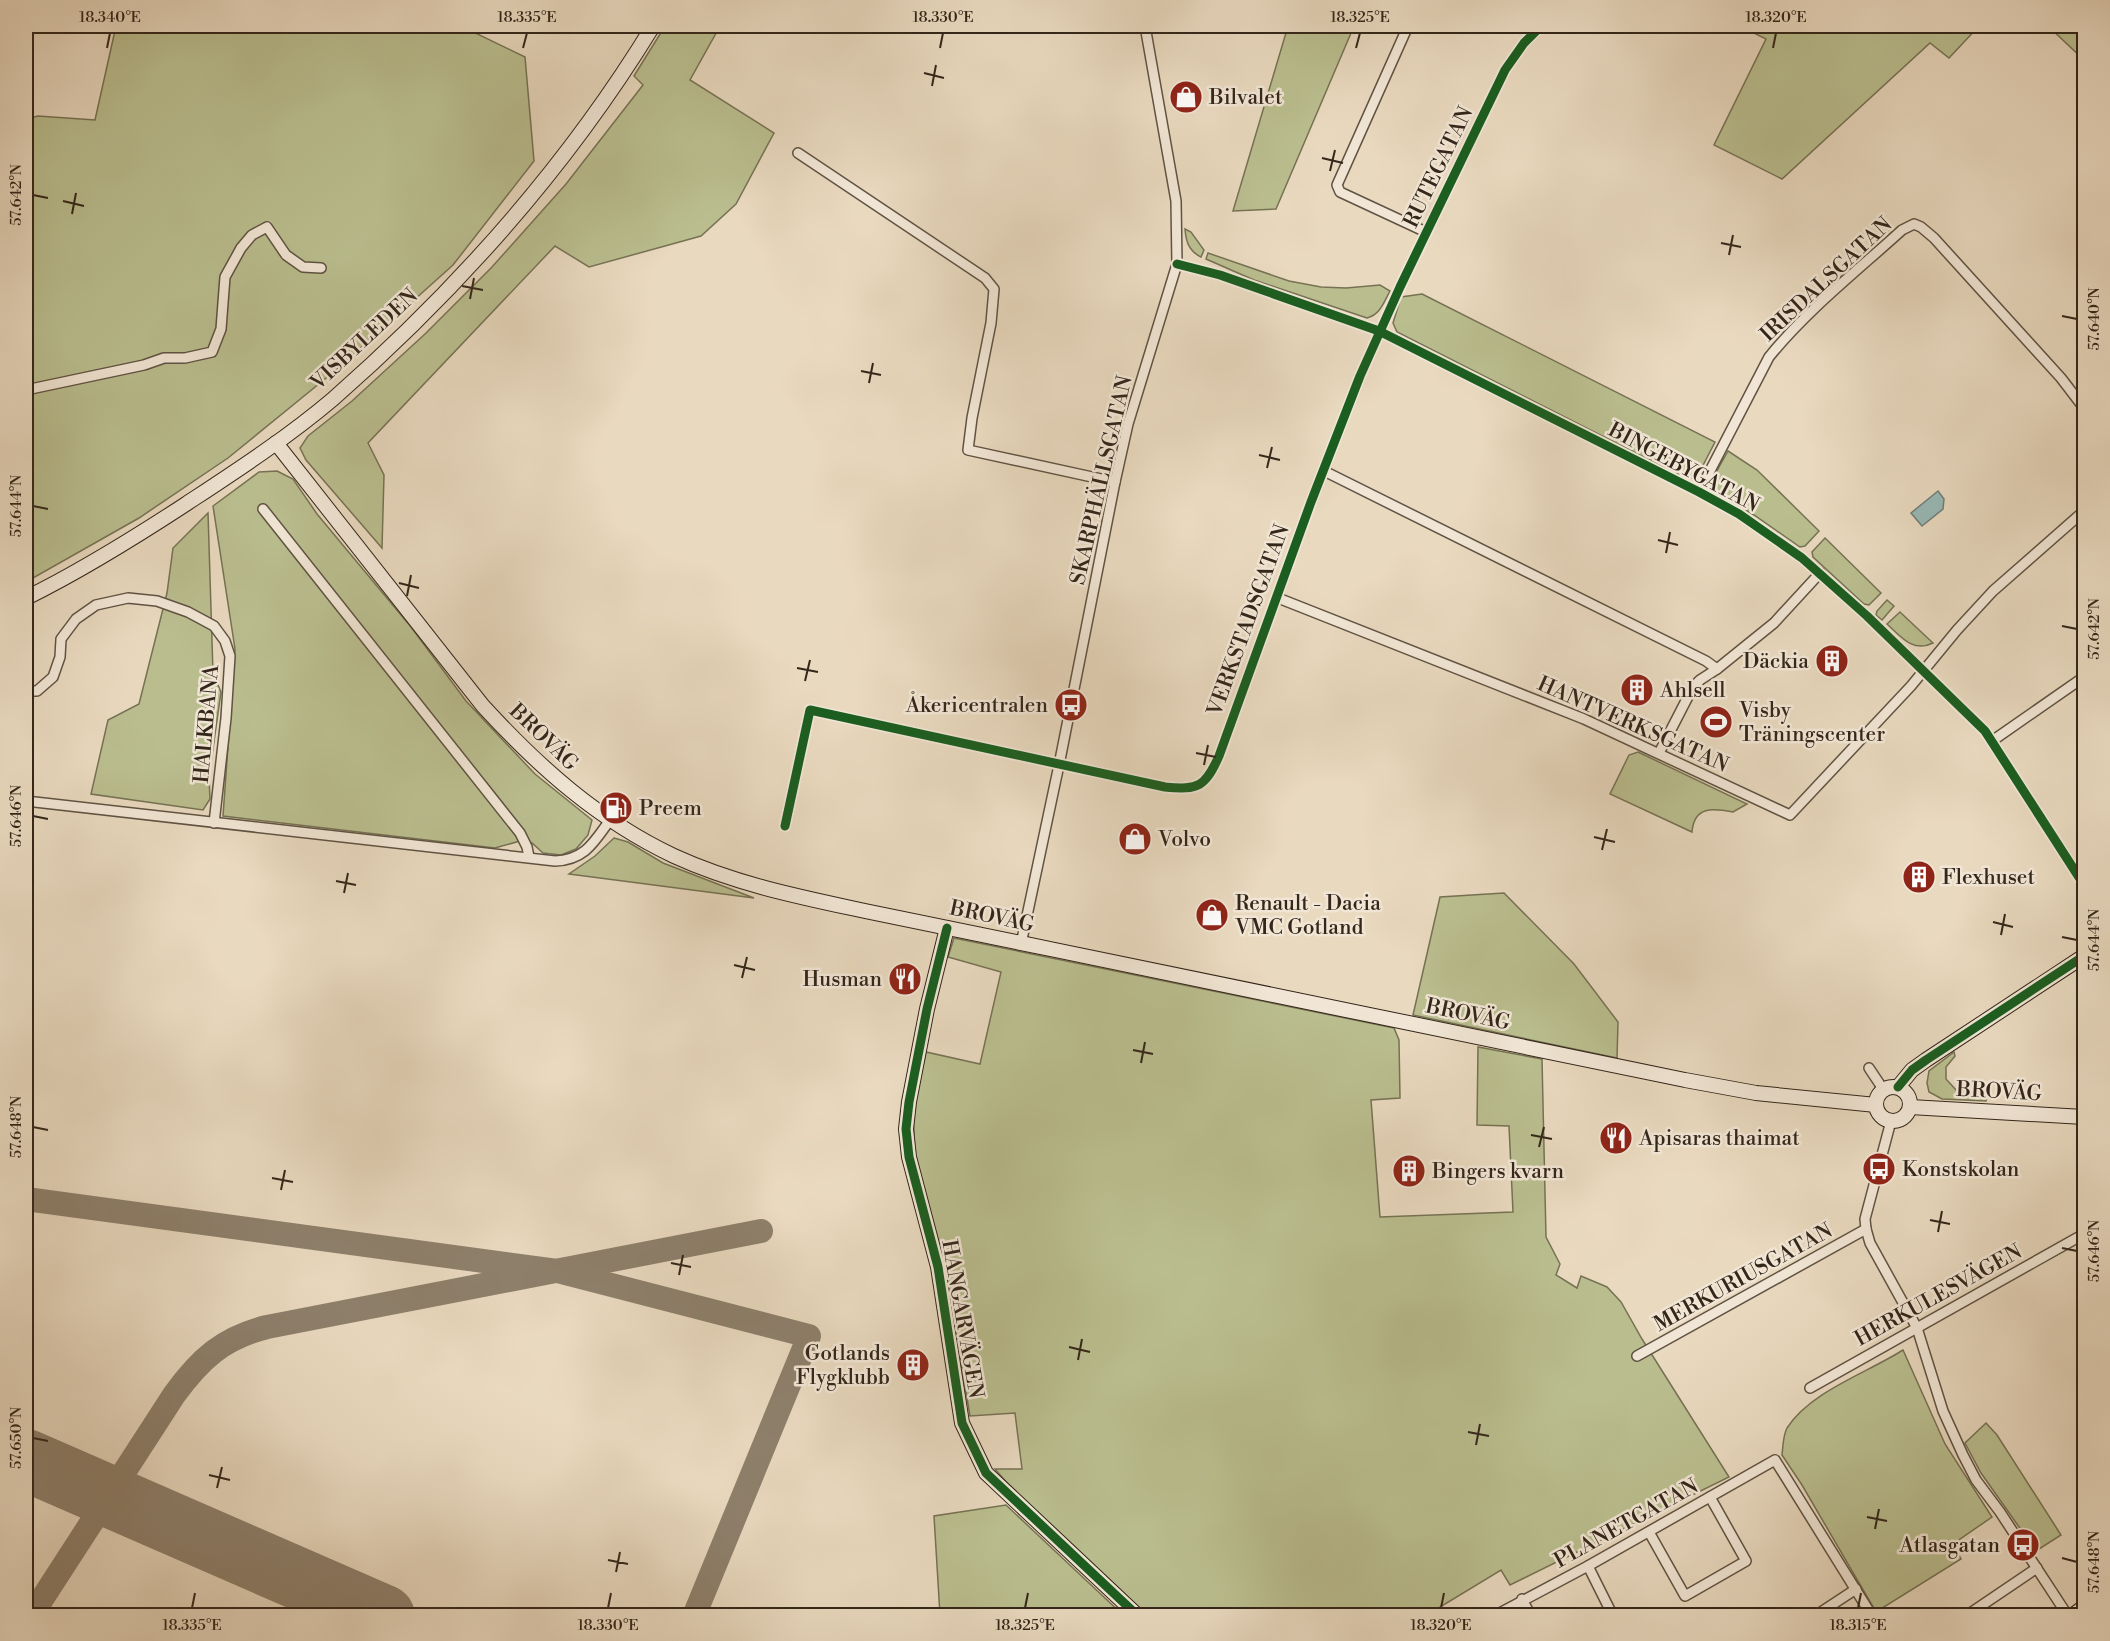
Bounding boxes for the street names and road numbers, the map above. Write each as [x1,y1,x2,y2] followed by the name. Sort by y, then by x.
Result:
[1398,102,1480,232] street label: RUTEGATAN
[1755,212,1898,348] street label: IRISDALSGATAN
[305,283,424,397] street label: VISBYLEDEN
[1063,372,1139,587] street label: SKARPHÄLLSGATAN
[1603,417,1764,519] street label: BINGEBYGATAN
[1202,521,1296,721] street label: VERKSTADSGATAN
[189,663,225,784] street label: HALKBANA
[1533,671,1732,779] street label: HANTVERKSGATAN
[503,697,585,777] street label: BROVÄG
[946,893,1037,939] street label: BROVÄG
[1422,991,1513,1037] street label: BROVÄG
[1955,1075,2043,1107] street label: BROVÄG
[1650,1218,1838,1338] street label: MERKURIUSGATAN
[935,1237,991,1401] street label: HANGARVÄGEN
[1849,1237,2027,1353] street label: HERKULESVÄGEN
[1550,1473,1703,1574] street label: PLANETGATAN

